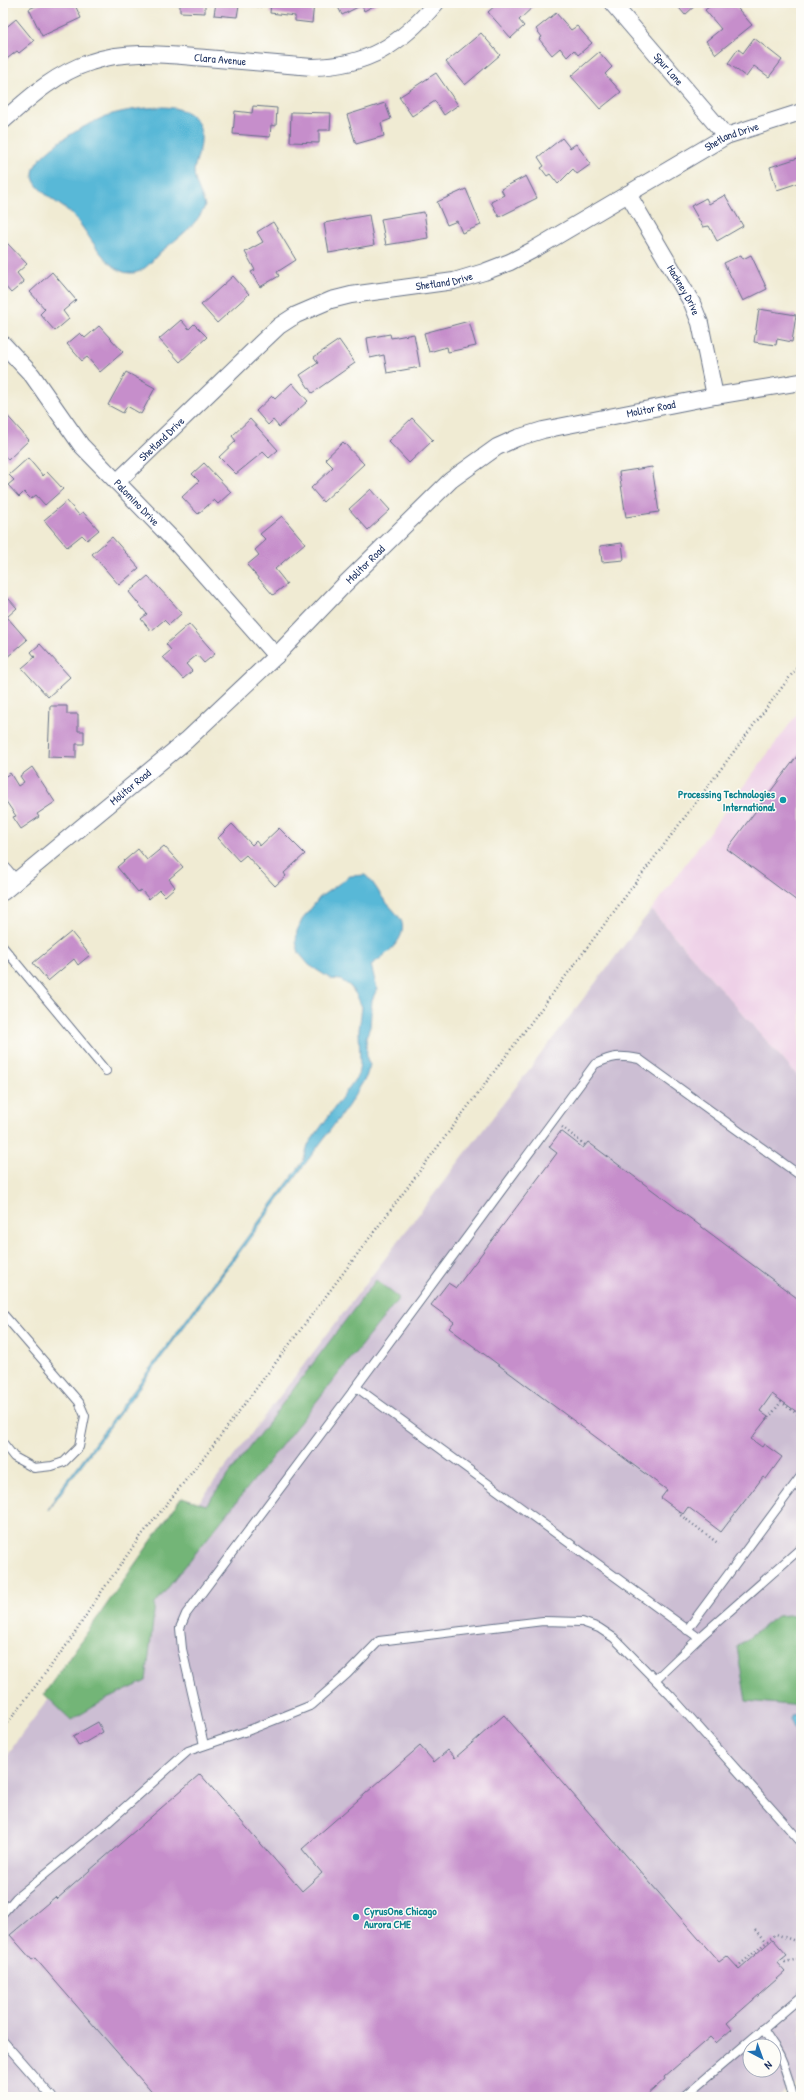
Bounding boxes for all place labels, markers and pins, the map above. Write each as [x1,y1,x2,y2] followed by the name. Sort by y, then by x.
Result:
[678,787,776,814] place label: Processing Technologies International
[778,795,788,805] marker: Processing Technologies International
[364,1904,437,1931] place label: CyrusOne Chicago Aurora CME
[351,1912,361,1922] marker: CyrusOne Chicago Aurora CME

